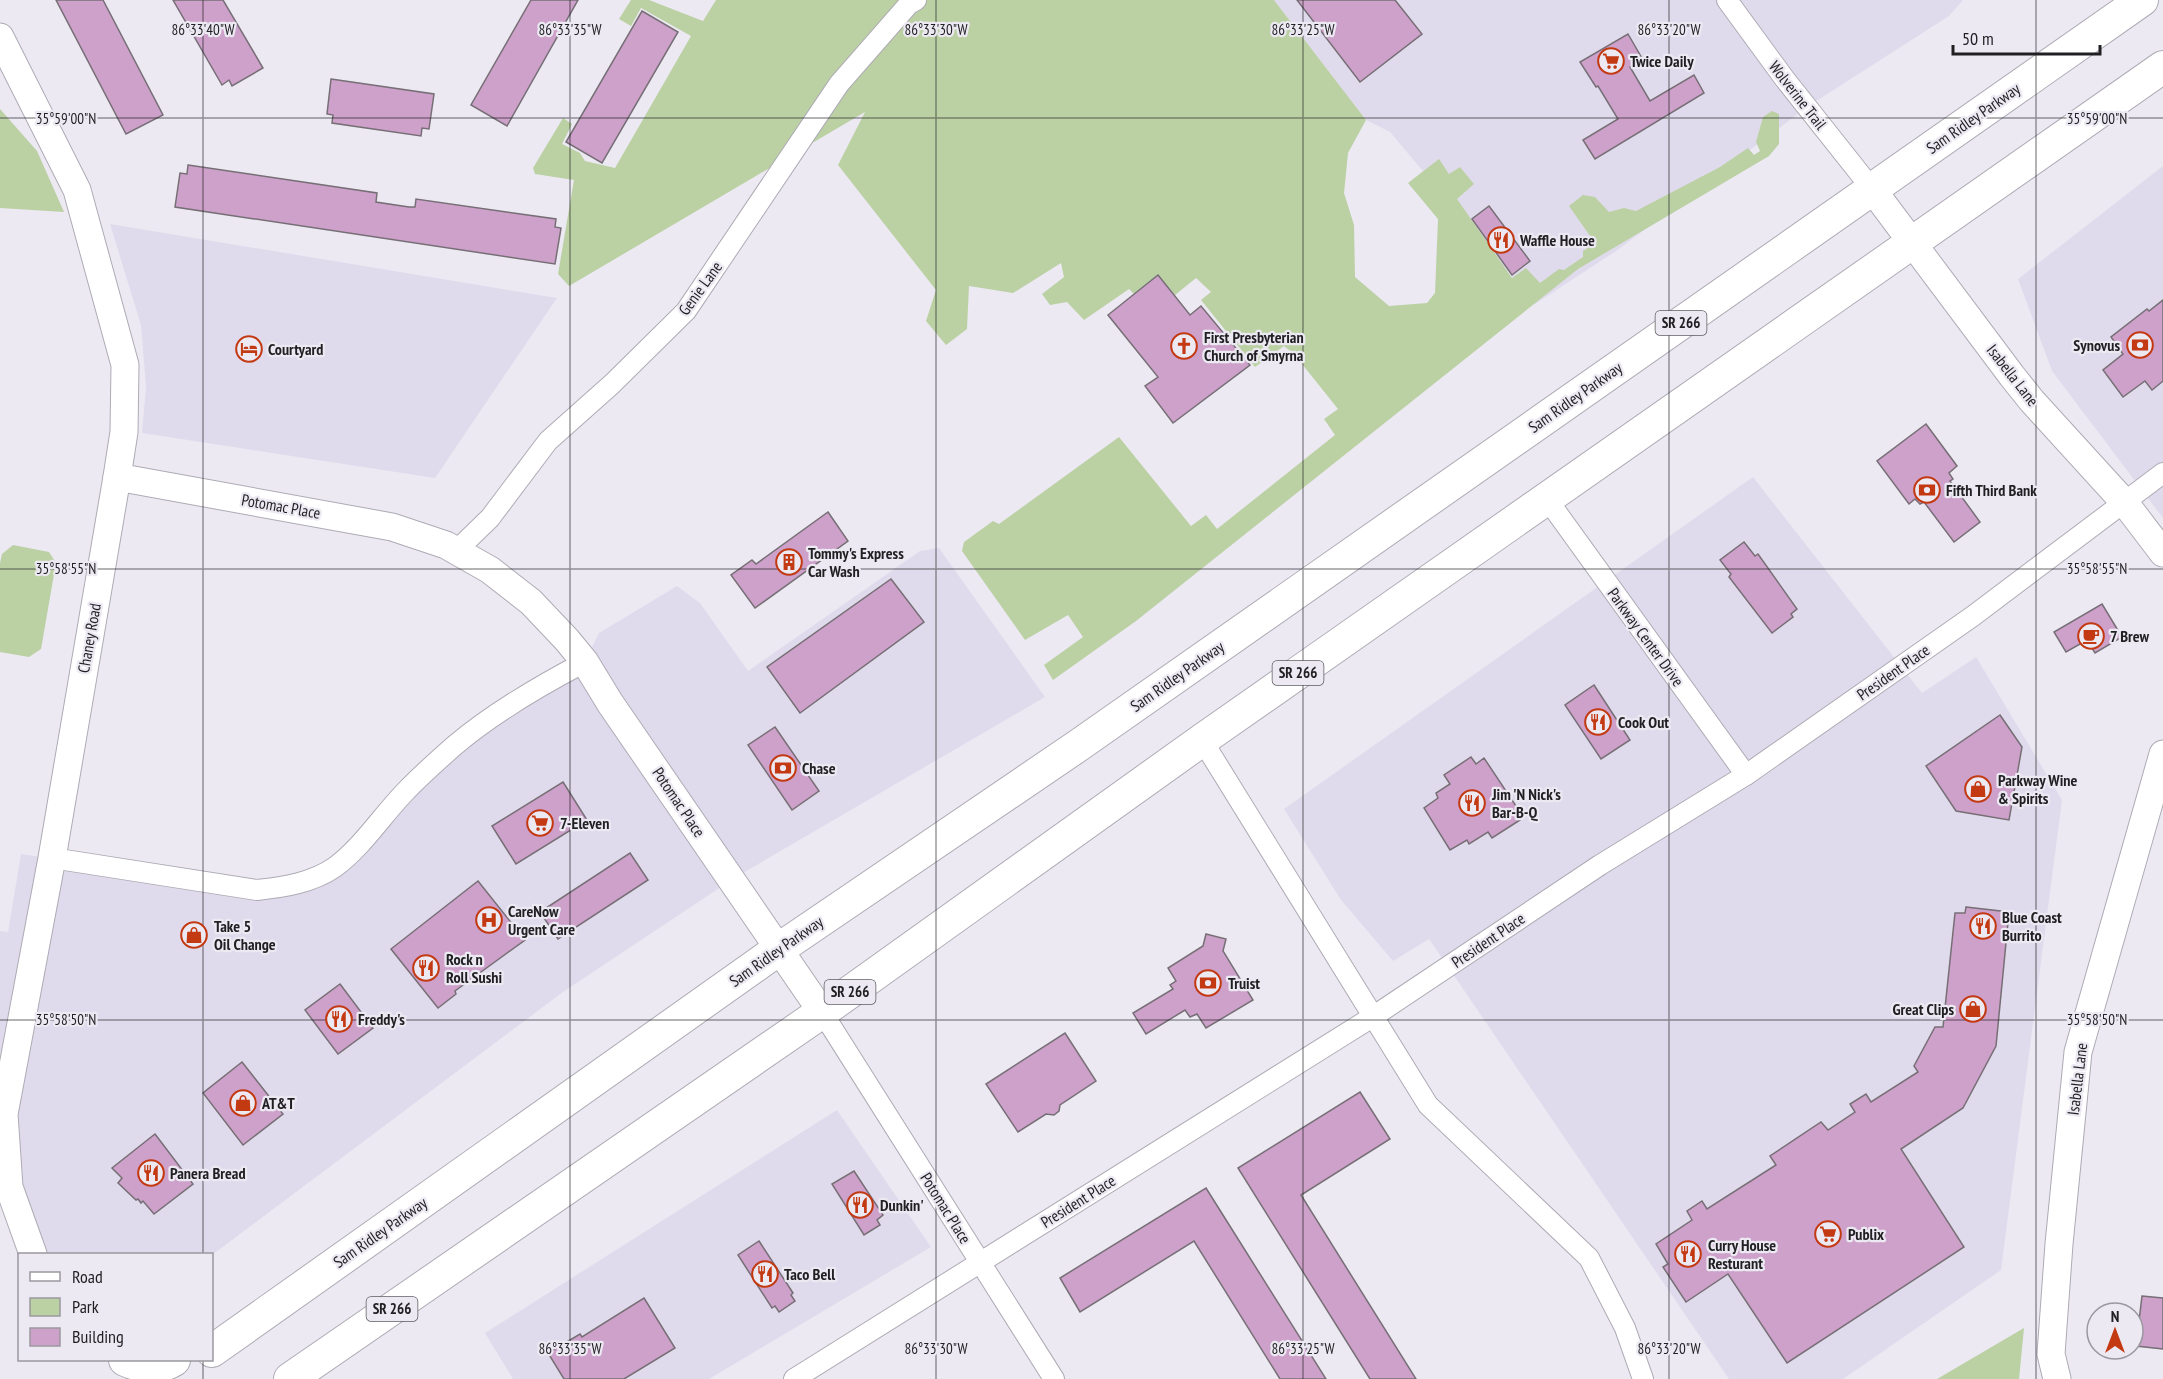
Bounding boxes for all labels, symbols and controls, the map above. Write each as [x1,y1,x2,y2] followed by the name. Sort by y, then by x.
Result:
[1953,18,2100,56] scale bar
[171,20,235,39] text: 86°33'40"W
[538,20,602,39] text: 86°33'35"W
[904,20,968,39] text: 86°33'30"W
[1271,20,1335,39] text: 86°33'25"W
[1637,20,1701,39] text: 86°33'20"W
[1962,27,1994,50] text: 50 m
[1596,46,1626,76] supermarket icon: Twice Daily
[1630,51,1694,71] place label: Twice Daily
[1765,57,1831,134] street label: Wolverine Trail
[1922,78,2024,158] street label: Sam Ridley Parkway
[36,109,96,128] text: 35°59'00"N
[2067,109,2127,128] text: 35°59'00"N
[1486,225,1516,255] restaurant icon: Waffle House
[1519,230,1595,250] place label: Waffle House
[674,257,726,319] street label: Genie Lane
[1656,311,1706,335] road number: SR 266
[1204,327,1304,365] place label: First Presbyterian Church of Smyrna
[2125,330,2155,360] bank icon: Synovus
[1169,331,1199,361] church icon: First Presbyterian Church of Smyrna
[234,334,264,364] hotel icon: Courtyard
[2073,335,2120,355] place label: Synovus
[268,339,323,359] place label: Courtyard
[1983,340,2043,410] street label: Isabella Lane
[1524,357,1626,437] street label: Sam Ridley Parkway
[1912,475,1942,505] bank icon: Fifth Third Bank
[1946,480,2037,500] place label: Fifth Third Bank
[240,489,322,523] street label: Potomac Place
[808,543,904,581] place label: Tommy's Express Car Wash
[774,547,804,577] building icon: Tommy's Express Car Wash
[36,559,96,578] text: 35°58'55"N
[2067,559,2127,578] text: 35°58'55"N
[1604,584,1688,690] street label: Parkway Center Drive
[73,602,105,674] street label: Chaney Road
[2076,621,2106,651] cafe icon: 7 Brew
[2110,626,2150,646] place label: 7 Brew
[1126,636,1228,716] street label: Sam Ridley Parkway
[1853,640,1933,704] street label: President Place
[1272,661,1324,685] road number: SR 266
[1583,707,1613,737] restaurant icon: Cook Out
[1618,712,1669,732] place label: Cook Out
[768,753,798,783] bank icon: Chase
[802,758,836,778] place label: Chase
[648,763,710,841] street label: Potomac Place
[1998,770,2077,808] place label: Parkway Wine & Spirits
[1963,774,1993,804] shop icon: Parkway Wine & Spirits
[1491,784,1561,822] place label: Jim 'N Nick's Bar-B-Q
[1457,788,1487,818] restaurant icon: Jim 'N Nick's Bar-B-Q
[525,808,555,838] supermarket icon: 7-Eleven
[560,813,609,833] place label: 7-Eleven
[508,901,575,939] place label: CareNow Urgent Care
[474,905,504,935] hospital icon: CareNow Urgent Care
[2002,907,2062,945] place label: Blue Coast Burrito
[1447,908,1529,972] street label: President Place
[725,911,827,991] street label: Sam Ridley Parkway
[1968,911,1998,941] restaurant icon: Blue Coast Burrito
[214,916,276,954] place label: Take 5 Oil Change
[179,920,209,950] shop icon: Take 5 Oil Change
[446,949,503,987] place label: Rock n Roll Sushi
[411,953,441,983] restaurant icon: Rock n Roll Sushi
[1193,968,1223,998] bank icon: Truist
[1228,973,1260,993] place label: Truist
[824,980,876,1004] road number: SR 266
[1958,994,1988,1024] shop icon: Great Clips
[1893,999,1954,1019] place label: Great Clips
[324,1004,354,1034] restaurant icon: Freddy's
[358,1009,405,1029] place label: Freddy's
[36,1010,96,1029] text: 35°58'50"N
[2067,1010,2127,1029] text: 35°58'50"N
[2063,1042,2091,1116] street label: Isabella Lane
[228,1088,258,1118] shop icon: AT&T
[261,1093,295,1113] place label: AT&T
[136,1158,166,1188] restaurant icon: Panera Bread
[170,1163,246,1183] place label: Panera Bread
[916,1169,976,1247] street label: Potomac Place
[1037,1170,1119,1232] street label: President Place
[845,1190,875,1220] restaurant icon: Dunkin'
[329,1192,431,1272] street label: Sam Ridley Parkway
[880,1195,924,1215] place label: Dunkin'
[1813,1219,1843,1249] supermarket icon: Publix
[1848,1224,1884,1244] place label: Publix
[1708,1235,1776,1273] place label: Curry House Resturant
[1673,1239,1703,1269] restaurant icon: Curry House Resturant
[18,1253,213,1361] legend
[750,1259,780,1289] restaurant icon: Taco Bell
[784,1264,835,1284] place label: Taco Bell
[72,1265,103,1288] text: Road
[72,1295,99,1318] text: Park
[366,1297,418,1321] road number: SR 266
[2085,1301,2145,1361] north arrow
[2111,1306,2119,1326] text: N
[72,1325,124,1348] text: Building
[538,1339,602,1358] text: 86°33'35"W
[904,1339,968,1358] text: 86°33'30"W
[1271,1339,1335,1358] text: 86°33'25"W
[1637,1339,1701,1358] text: 86°33'20"W

